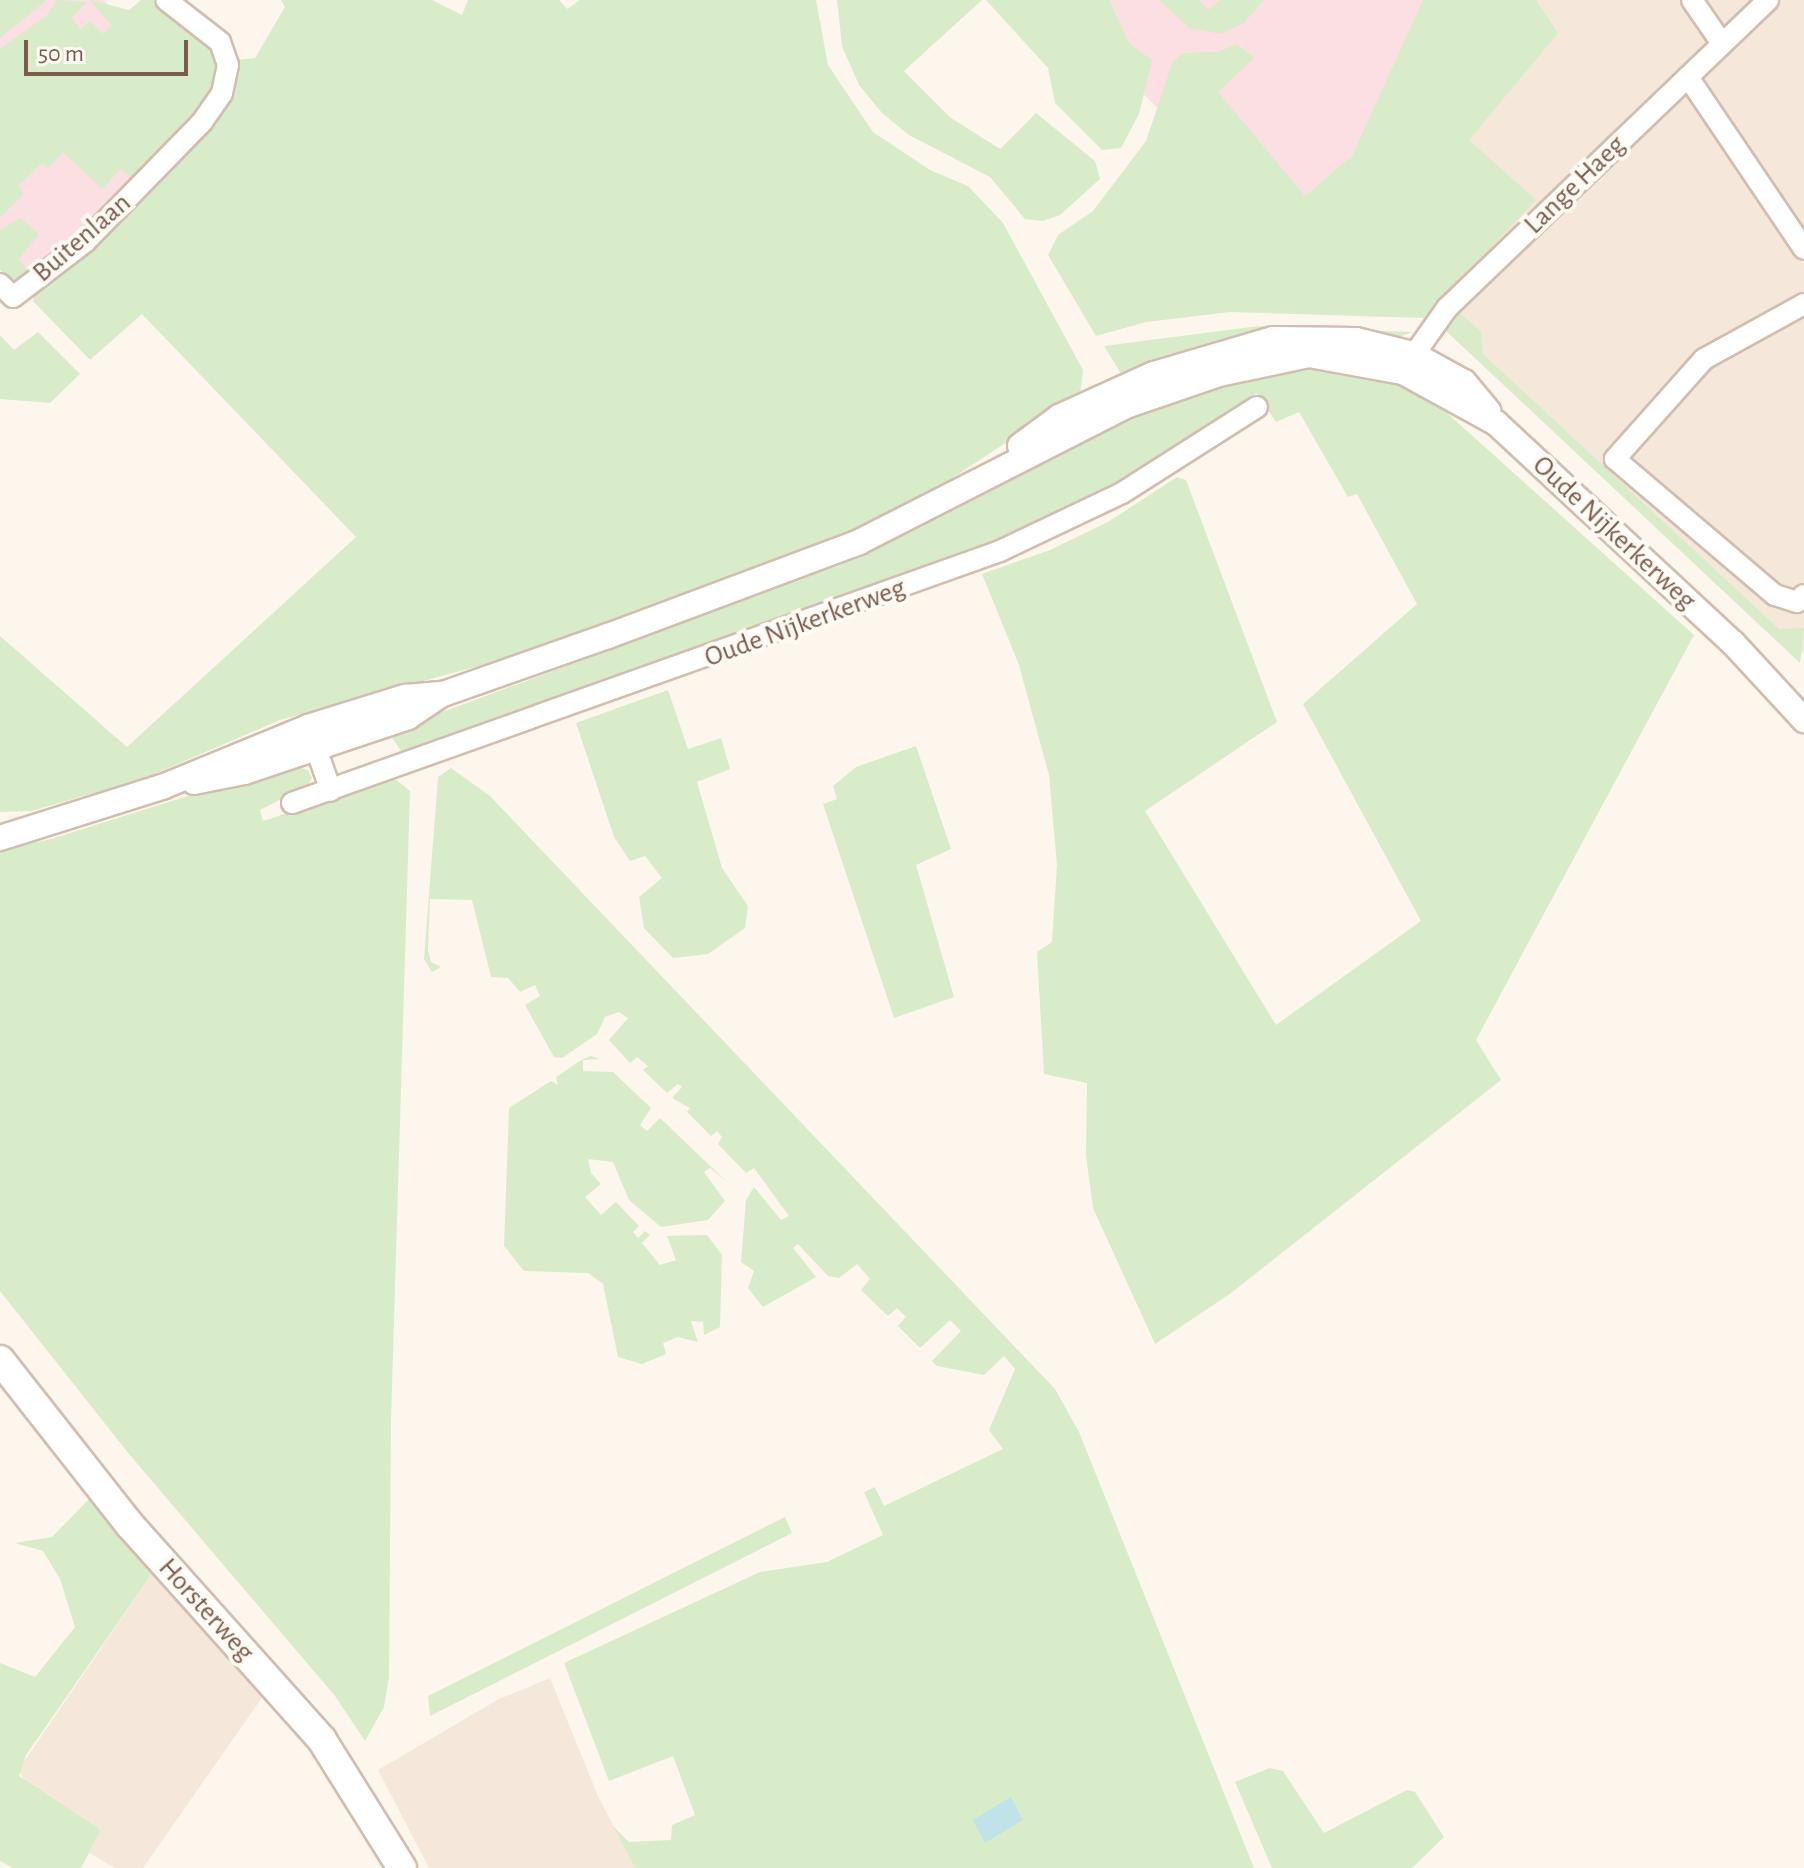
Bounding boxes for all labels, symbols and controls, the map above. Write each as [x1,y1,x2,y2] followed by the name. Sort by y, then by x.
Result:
[28,24,192,74] scale bar
[38,42,84,66] text: 50 m
[1517,129,1633,241] street label: Lange Haeg
[26,186,138,290] street label: Buitenlaan
[1525,449,1703,617] street label: Oude Nijkerkerweg
[700,571,910,675] street label: Oude Nijkerkerweg
[151,1552,261,1668] street label: Horsterweg

